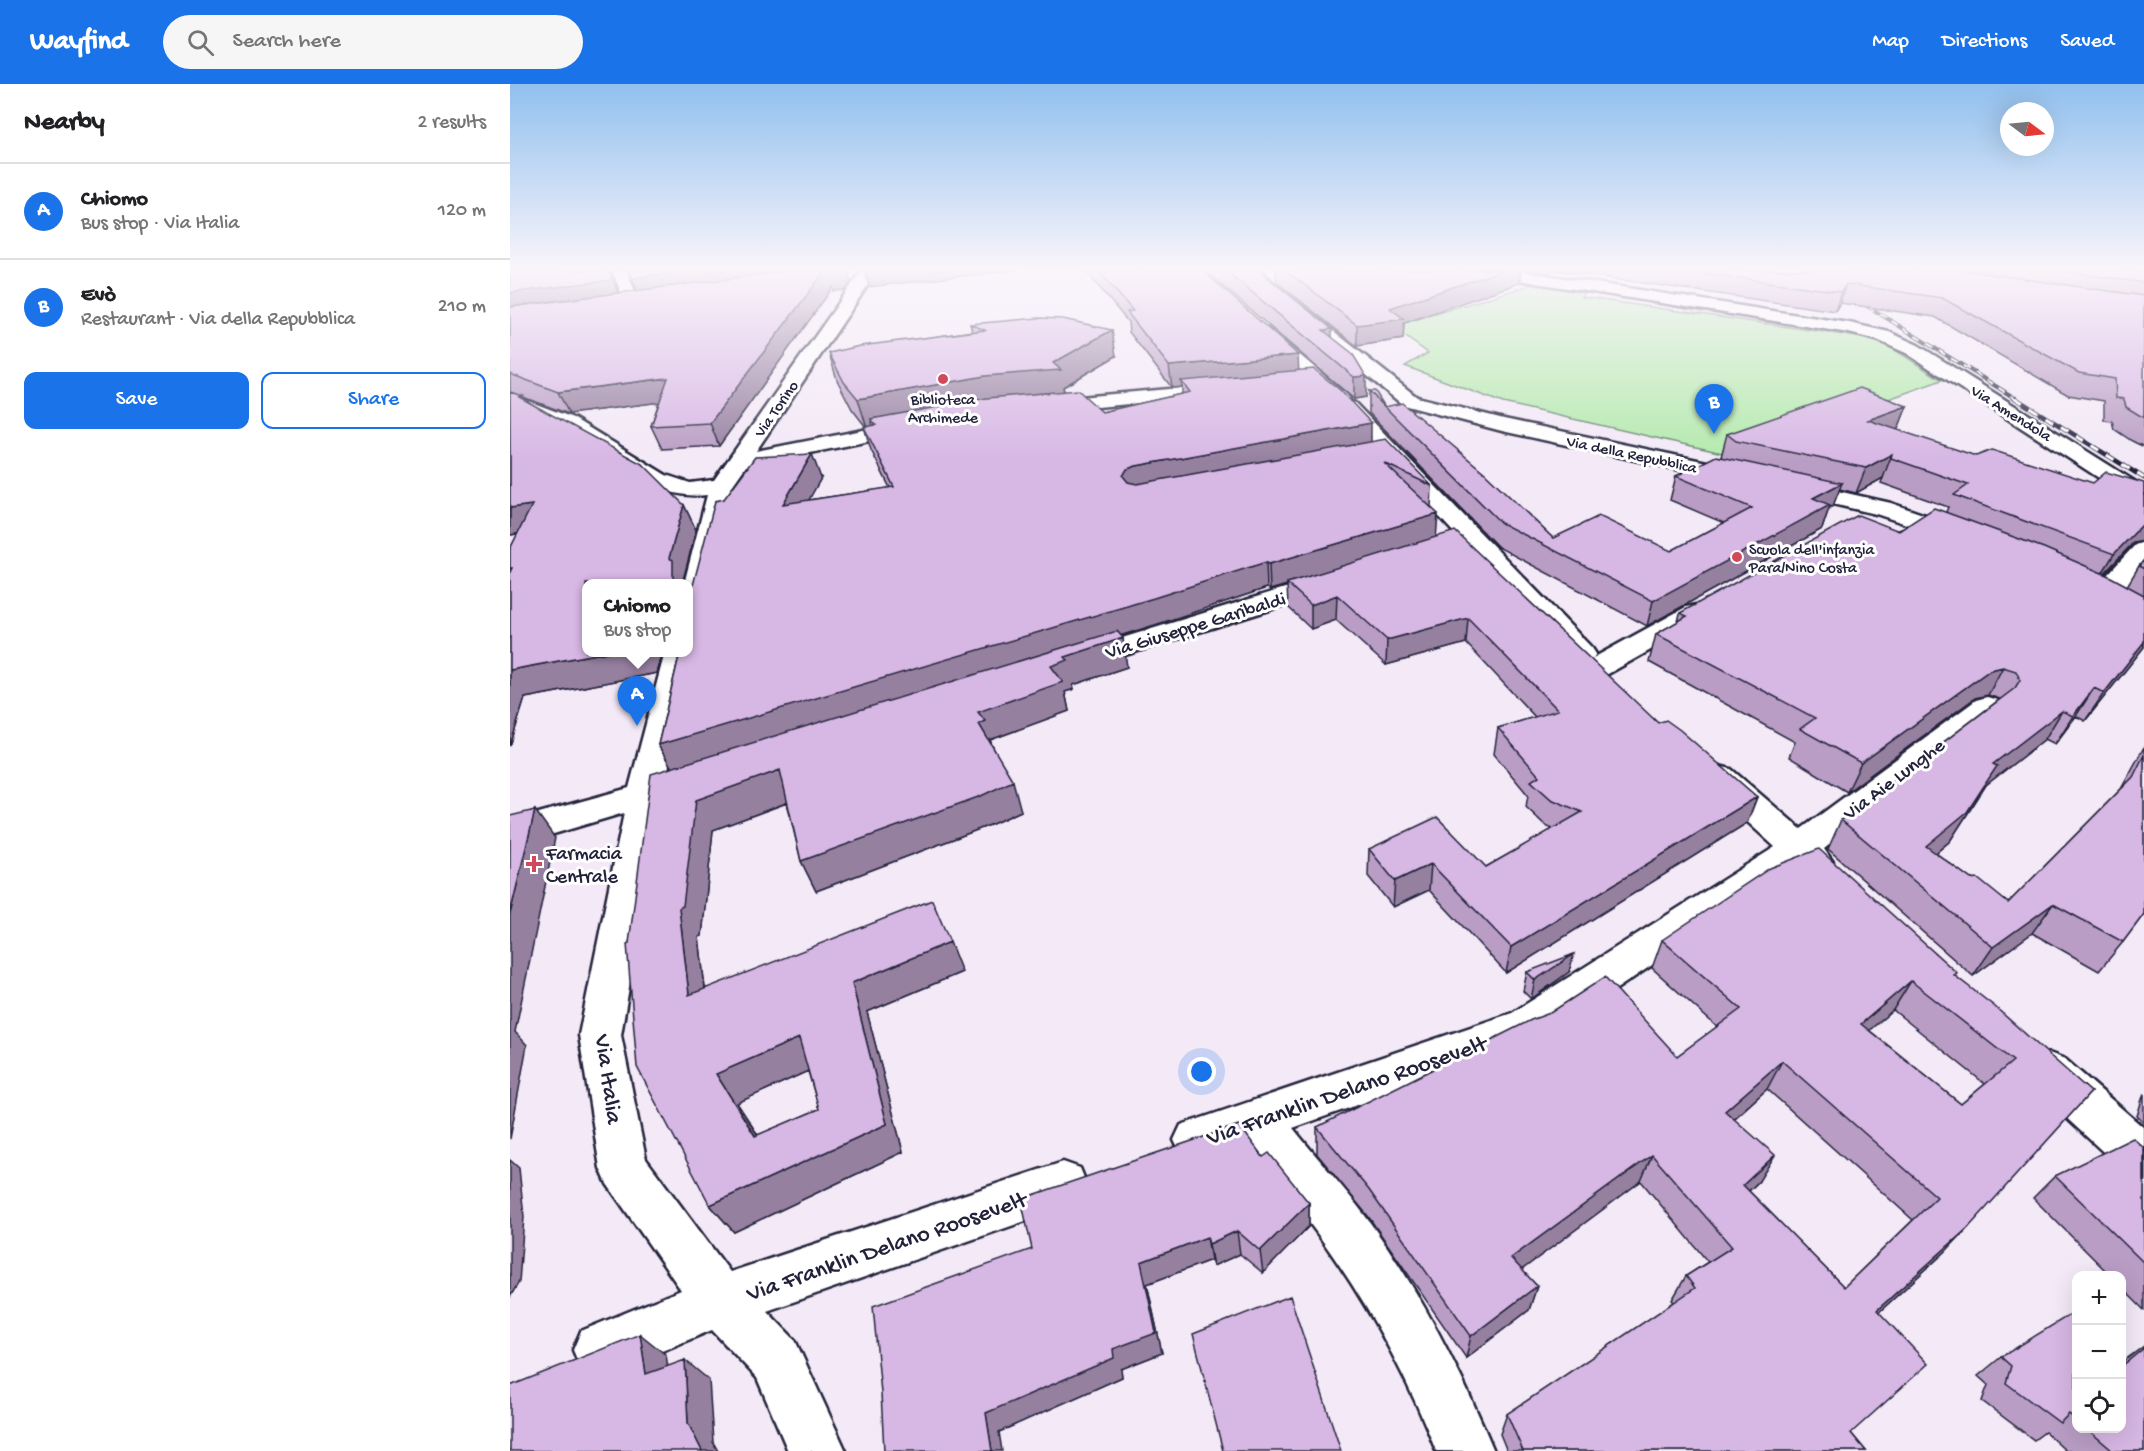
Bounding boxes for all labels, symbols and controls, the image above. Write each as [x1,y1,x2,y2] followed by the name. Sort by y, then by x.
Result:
[163,15,583,69] search box
[30,26,127,59] text: Wayfind
[184,26,217,59] icon: search
[232,29,341,55] text: Search here
[1872,30,1909,55] text: Map
[1942,30,2027,55] text: Directions
[2060,30,2114,55] text: Saved
[2000,102,2054,156] north arrow
[24,108,105,139] text: Nearby
[417,112,486,135] text: 2 results
[81,187,148,213] text: Chiomo
[38,200,49,223] text: A
[438,200,486,223] text: 120 m
[81,213,239,236] text: Bus stop · Via Italia
[81,283,116,309] text: Evò
[38,296,49,319] text: B
[438,296,486,319] text: 210 m
[81,309,355,332] text: Restaurant · Via della Repubblica
[24,372,249,429] button: Save
[261,372,486,429] button: Share
[936,372,950,386] marker: Biblioteca Archimede
[751,378,804,443] street label: Via Torino
[1965,382,2055,448] street label: Via Amendola
[1694,384,1734,434] pin: B
[908,392,979,429] place label: Biblioteca Archimede
[1563,433,1699,480] street label: Via della Repubblica
[1748,542,1876,579] place label: Scuola dell'infanzia Para/Nino Costa
[1730,550,1744,564] marker: Scuola dell'infanzia Para/Nino Costa
[582,579,693,657] popup
[1102,589,1289,666] street label: Via Giuseppe Garibaldi
[604,594,671,620] text: Chiomo
[604,620,671,643] text: Bus stop
[618,676,656,726] pin: A
[1839,735,1951,827] street label: Via Aie Lunghe
[545,844,623,890] place label: Farmacia Centrale
[527,857,541,871] marker: Farmacia Centrale
[1202,1030,1493,1154] street label: Via Franklin Delano Roosevelt
[586,1032,627,1127] street label: Via Italia
[1187,1057,1216,1086] your location
[742,1186,1033,1310] street label: Via Franklin Delano Roosevelt
[2072,1271,2126,1433] map controls
[2072,1271,2126,1325] button: +
[2072,1325,2126,1379] button: −
[2072,1379,2126,1433] button: locate

